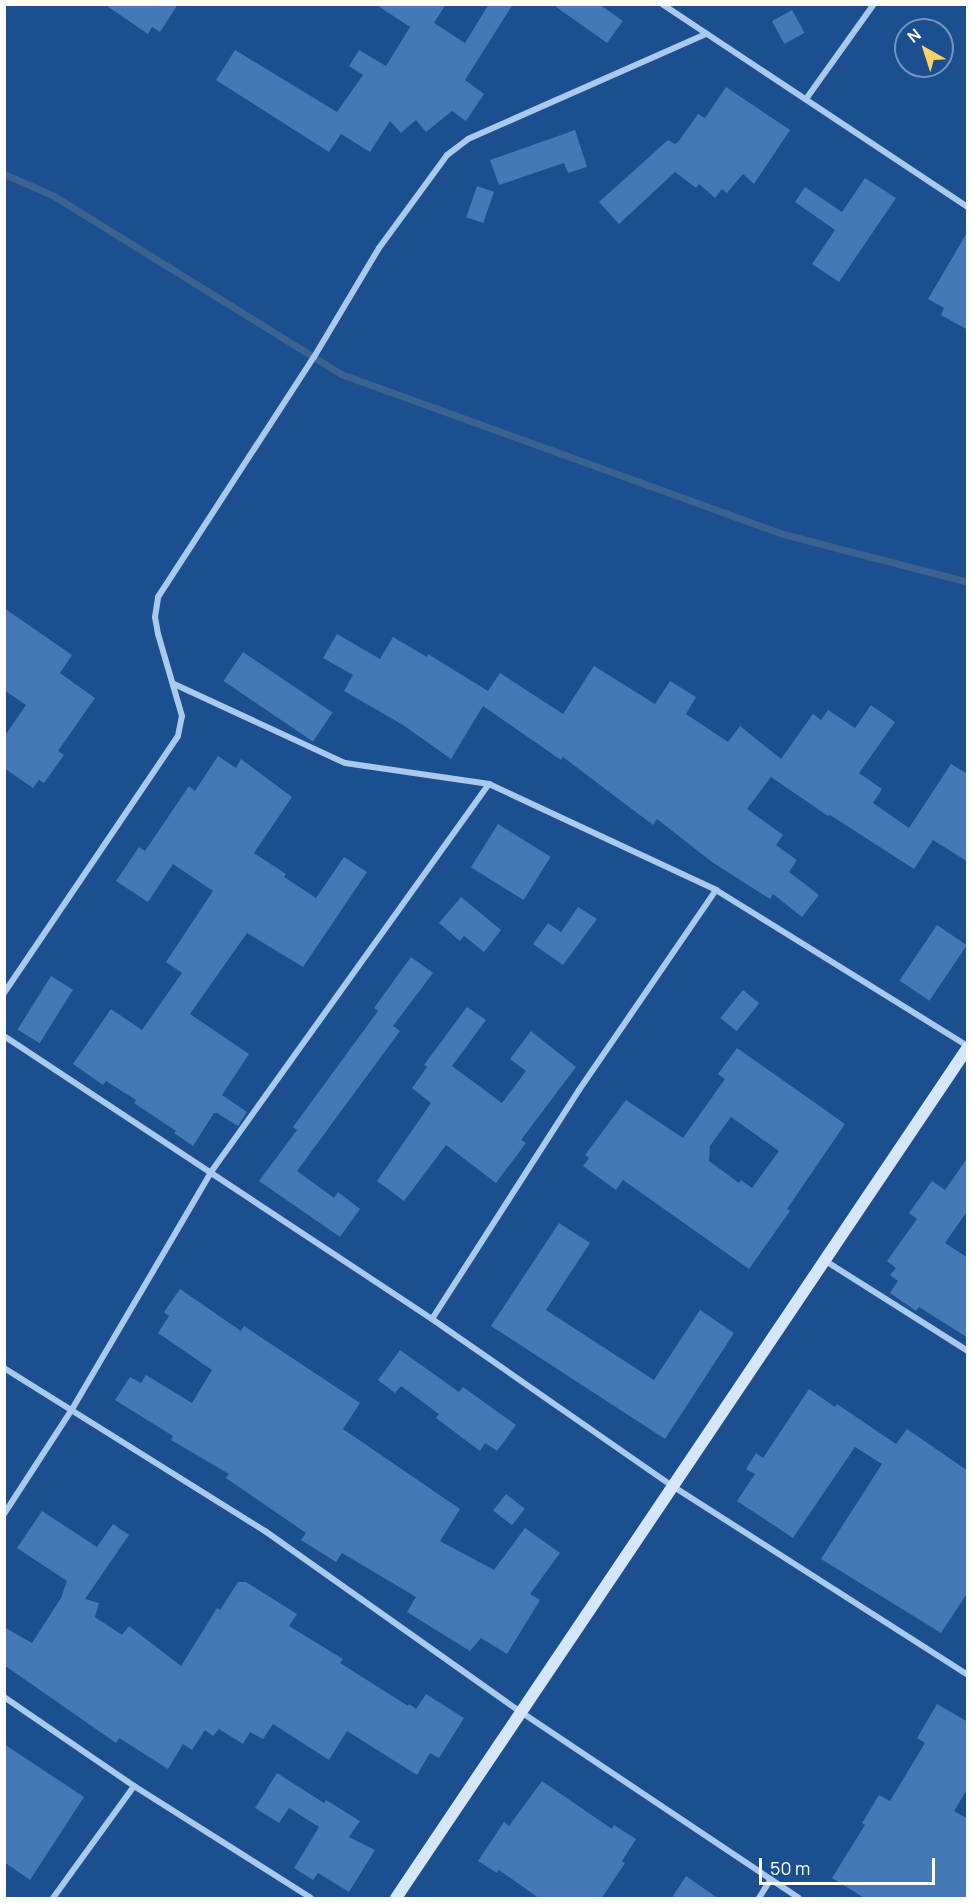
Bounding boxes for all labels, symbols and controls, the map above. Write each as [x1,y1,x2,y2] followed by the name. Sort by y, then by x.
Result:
[894,18,954,78] north arrow
[903,23,925,48] text: N
[762,1846,938,1884] scale bar
[770,1856,810,1880] text: 50 m

